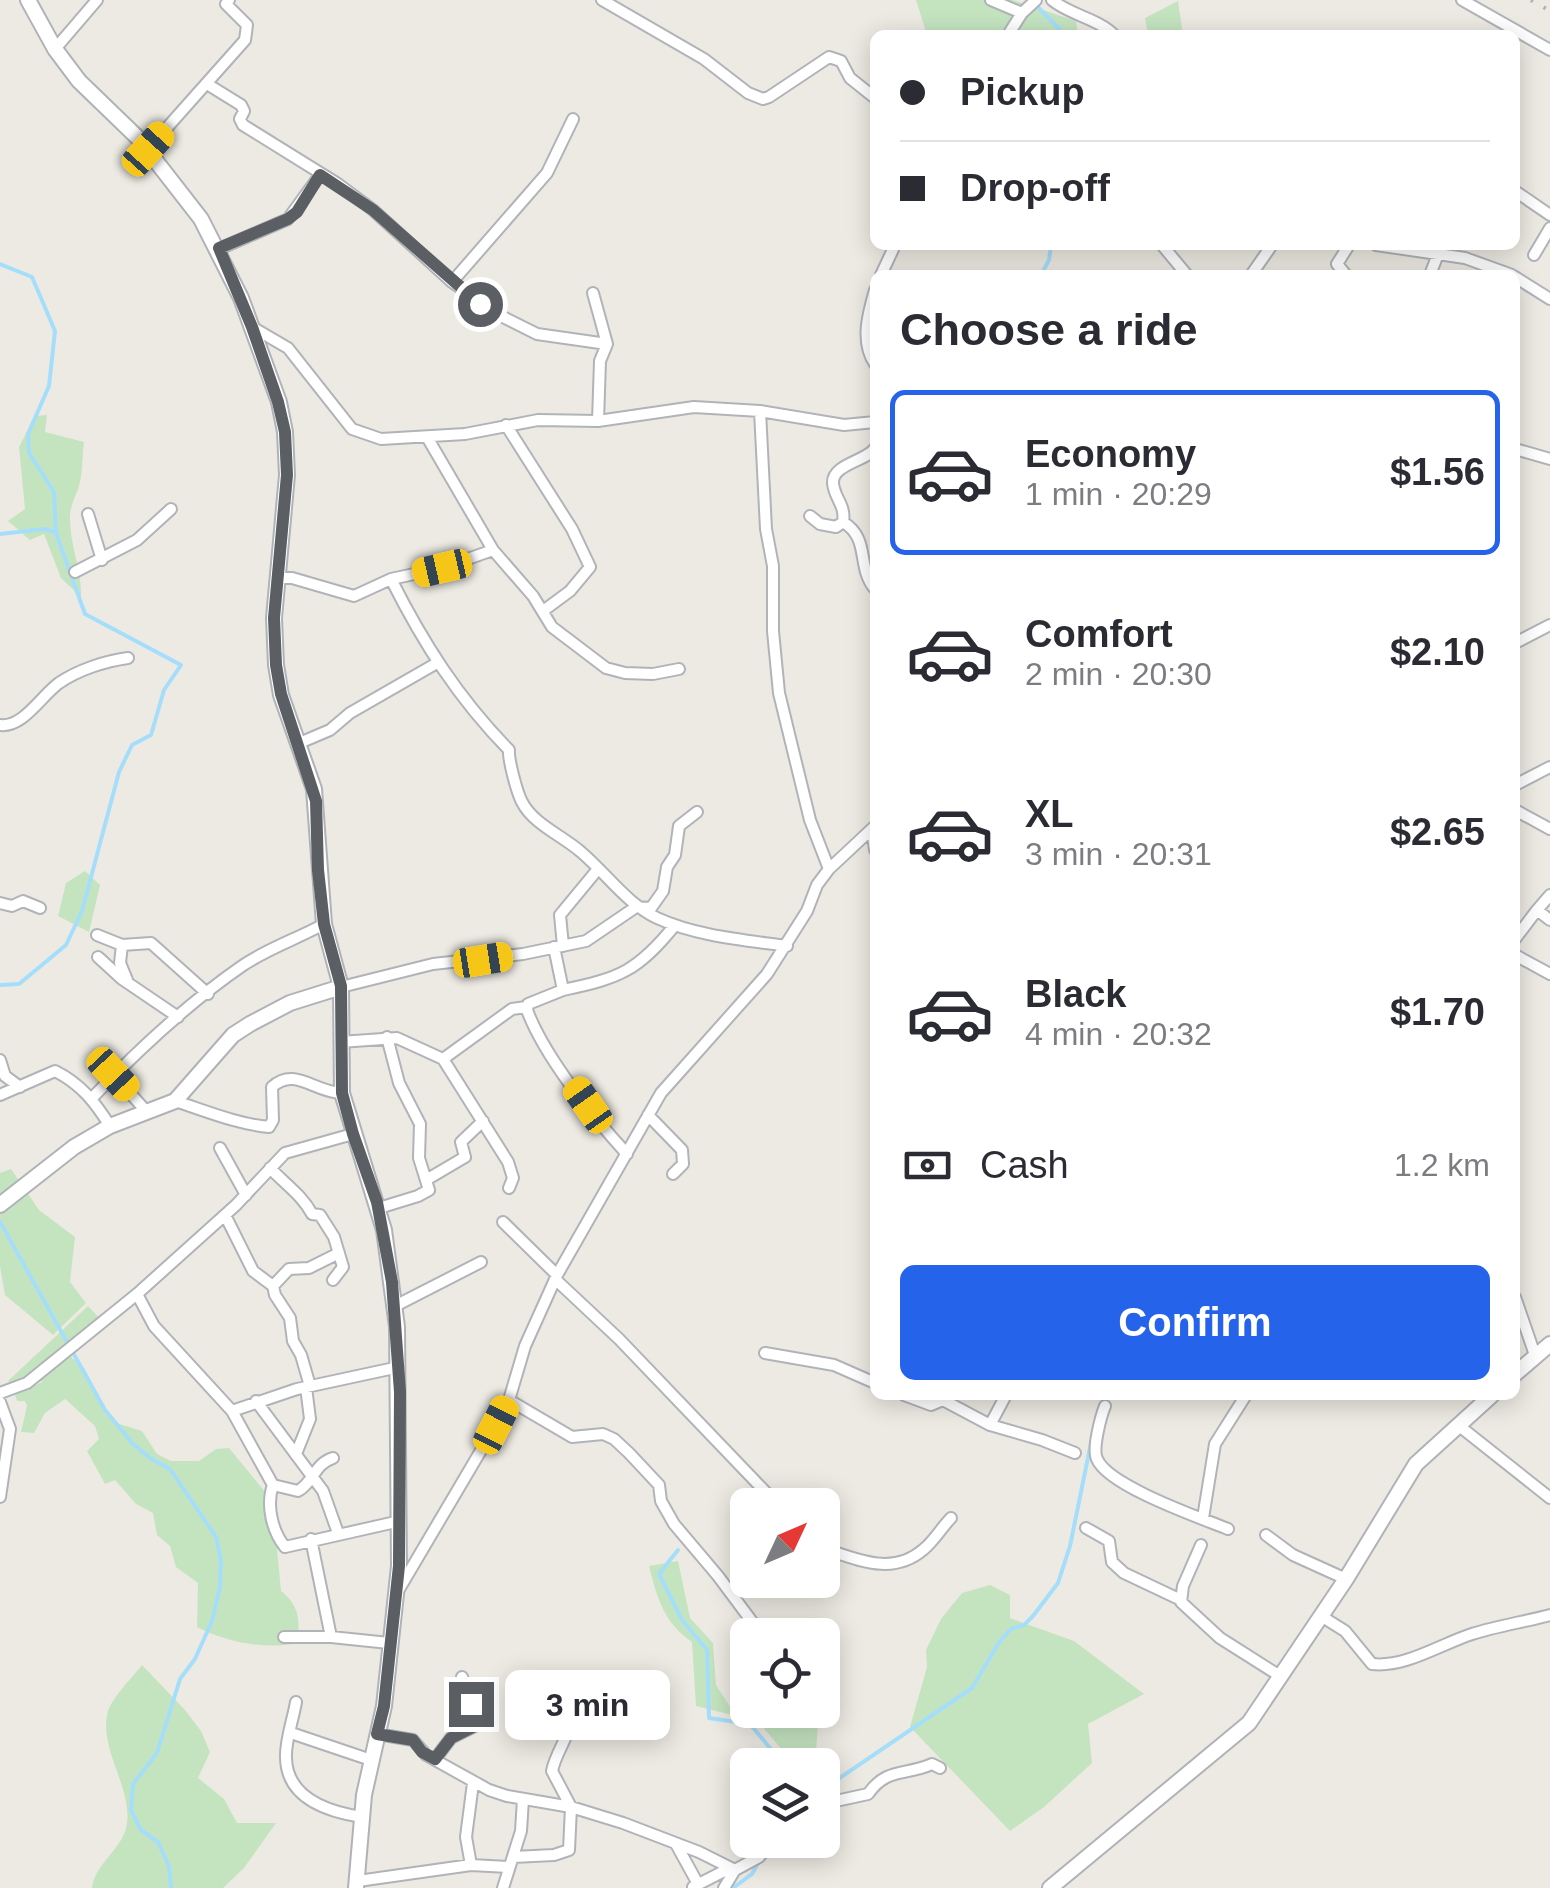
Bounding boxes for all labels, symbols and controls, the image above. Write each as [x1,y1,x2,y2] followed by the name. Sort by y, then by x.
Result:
[960,71,1085,113] text: Pickup
[117,117,179,181] car
[960,167,1110,209] text: Drop-off
[458,282,503,327] route start
[900,304,1198,355] text: Choose a ride
[905,428,995,518] icon: car
[1025,433,1196,475] text: Economy
[1390,451,1485,493] text: $1.56
[1025,476,1212,512] text: 1 min · 20:29
[409,547,475,589] car
[905,608,995,698] icon: car
[1025,613,1173,655] text: Comfort
[1390,631,1485,673] text: $2.10
[1025,656,1212,692] text: 2 min · 20:30
[905,788,995,878] icon: car
[1025,793,1074,835] text: XL
[1390,811,1485,853] text: $2.65
[1025,836,1212,872] text: 3 min · 20:31
[451,940,515,980] car
[905,968,995,1058] icon: car
[1025,973,1126,1015] text: Black
[1390,991,1485,1033] text: $1.70
[1025,1016,1212,1052] text: 4 min · 20:32
[82,1042,144,1106] car
[559,1072,617,1138] car
[900,1138,955,1193] icon: cash
[980,1144,1069,1186] text: Cash
[1394,1147,1490,1183] text: 1.2 km
[900,1265,1490,1380] button: Confirm
[469,1391,523,1459] car
[730,1488,840,1598] north arrow
[730,1488,840,1858] map controls
[730,1618,840,1728] button: locate
[506,1669,671,1739] callout: 3 min
[449,1682,494,1727] route end
[546,1687,629,1723] text: 3 min
[730,1748,840,1858] button: layers

